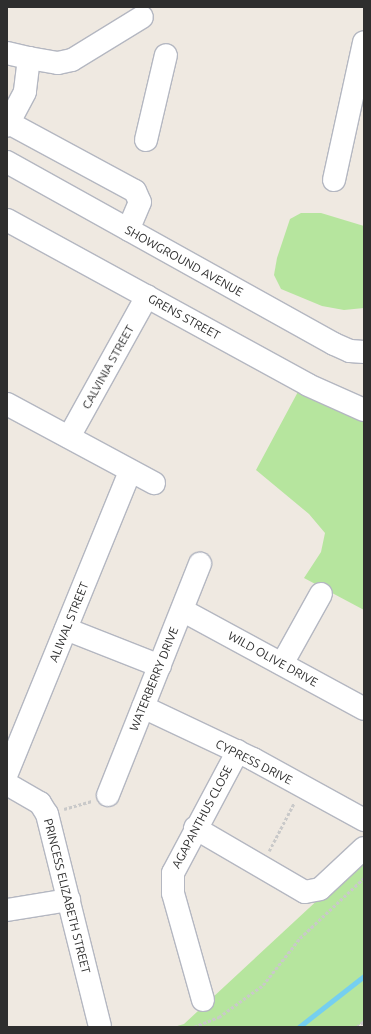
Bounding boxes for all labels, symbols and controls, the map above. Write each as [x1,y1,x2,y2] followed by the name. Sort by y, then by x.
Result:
[122,223,246,299] street label: SHOWGROUND AVENUE
[145,291,223,343] street label: GRENS STREET
[79,322,137,412] street label: CALVINIA STREET
[46,580,92,664] street label: ALIWAL STREET
[126,625,182,733] street label: WATERBERRY DRIVE
[226,628,320,690] street label: WILD OLIVE DRIVE
[213,736,295,788] street label: CYPRESS DRIVE
[169,763,235,871] street label: AGAPANTHUS CLOSE
[41,817,93,975] street label: PRINCESS ELIZABETH STREET

